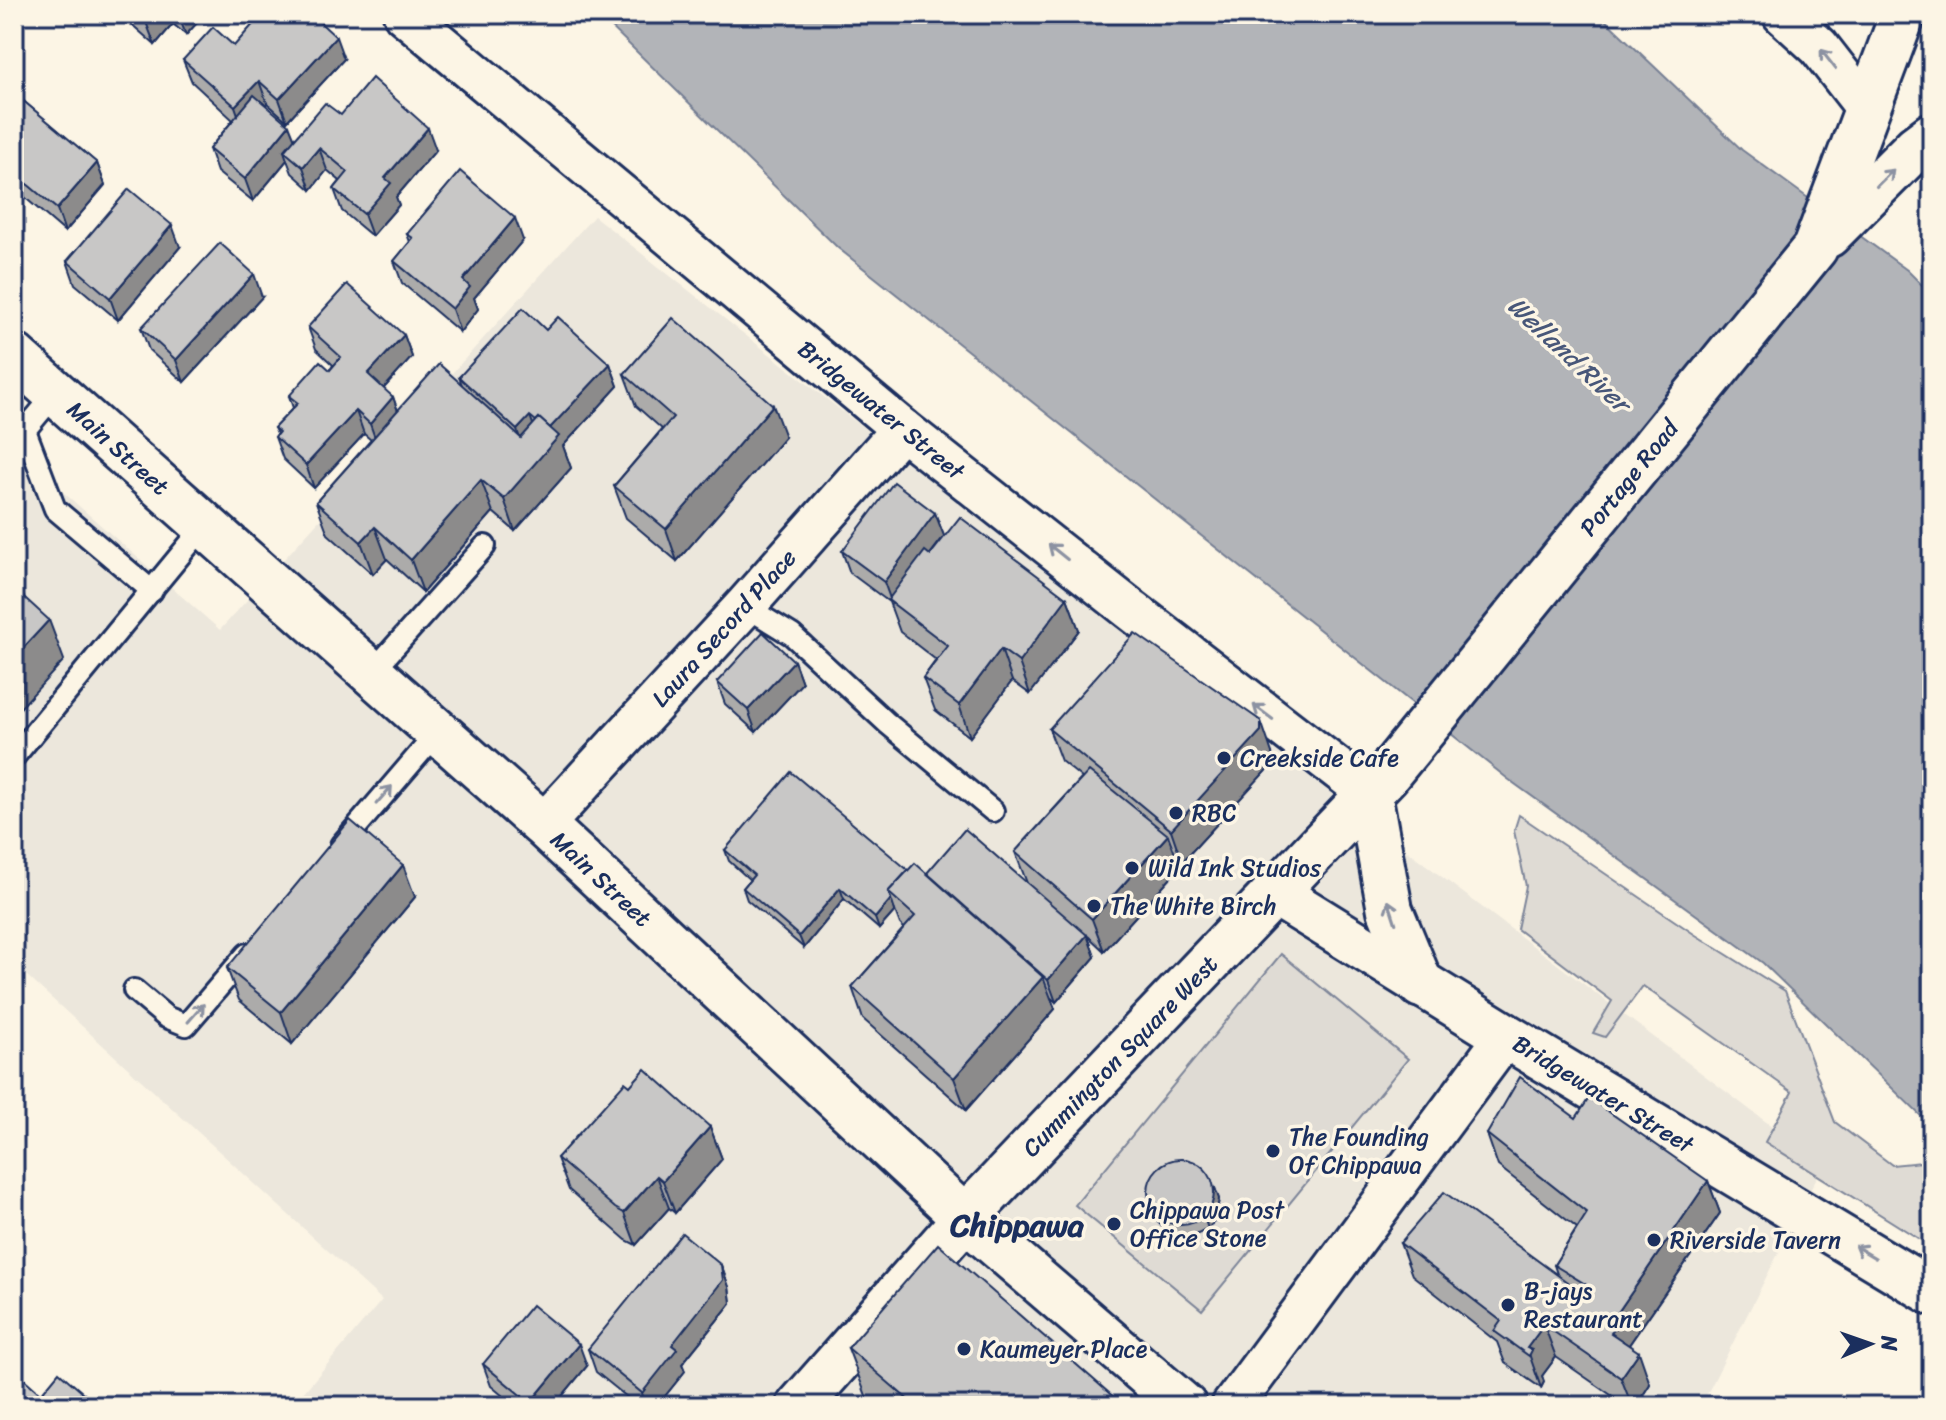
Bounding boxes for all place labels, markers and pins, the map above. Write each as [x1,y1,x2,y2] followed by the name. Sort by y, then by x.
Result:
[1240,737,1399,779] place label: Creekside Cafe
[1215,749,1233,767] marker: Creekside Cafe
[1192,792,1236,834] place label: RBC
[1167,804,1185,822] marker: RBC
[1148,847,1322,889] place label: Wild Ink Studios
[1123,859,1141,877] marker: Wild Ink Studios
[1110,885,1276,927] place label: The White Birch
[1085,897,1103,915] marker: The White Birch
[1289,1116,1429,1186] place label: The Founding Of Chippawa
[1264,1142,1282,1160] marker: The Founding Of Chippawa
[1130,1189,1285,1259] place label: Chippawa Post Office Stone
[1105,1215,1123,1233] marker: Chippawa Post Office Stone
[1670,1219,1841,1261] place label: Riverside Tavern
[1645,1231,1663,1249] marker: Riverside Tavern
[1524,1270,1643,1340] place label: B-jays Restaurant
[1499,1296,1517,1314] marker: B-jays Restaurant
[980,1328,1148,1370] place label: Kaumeyer Place
[955,1340,973,1358] marker: Kaumeyer Place

